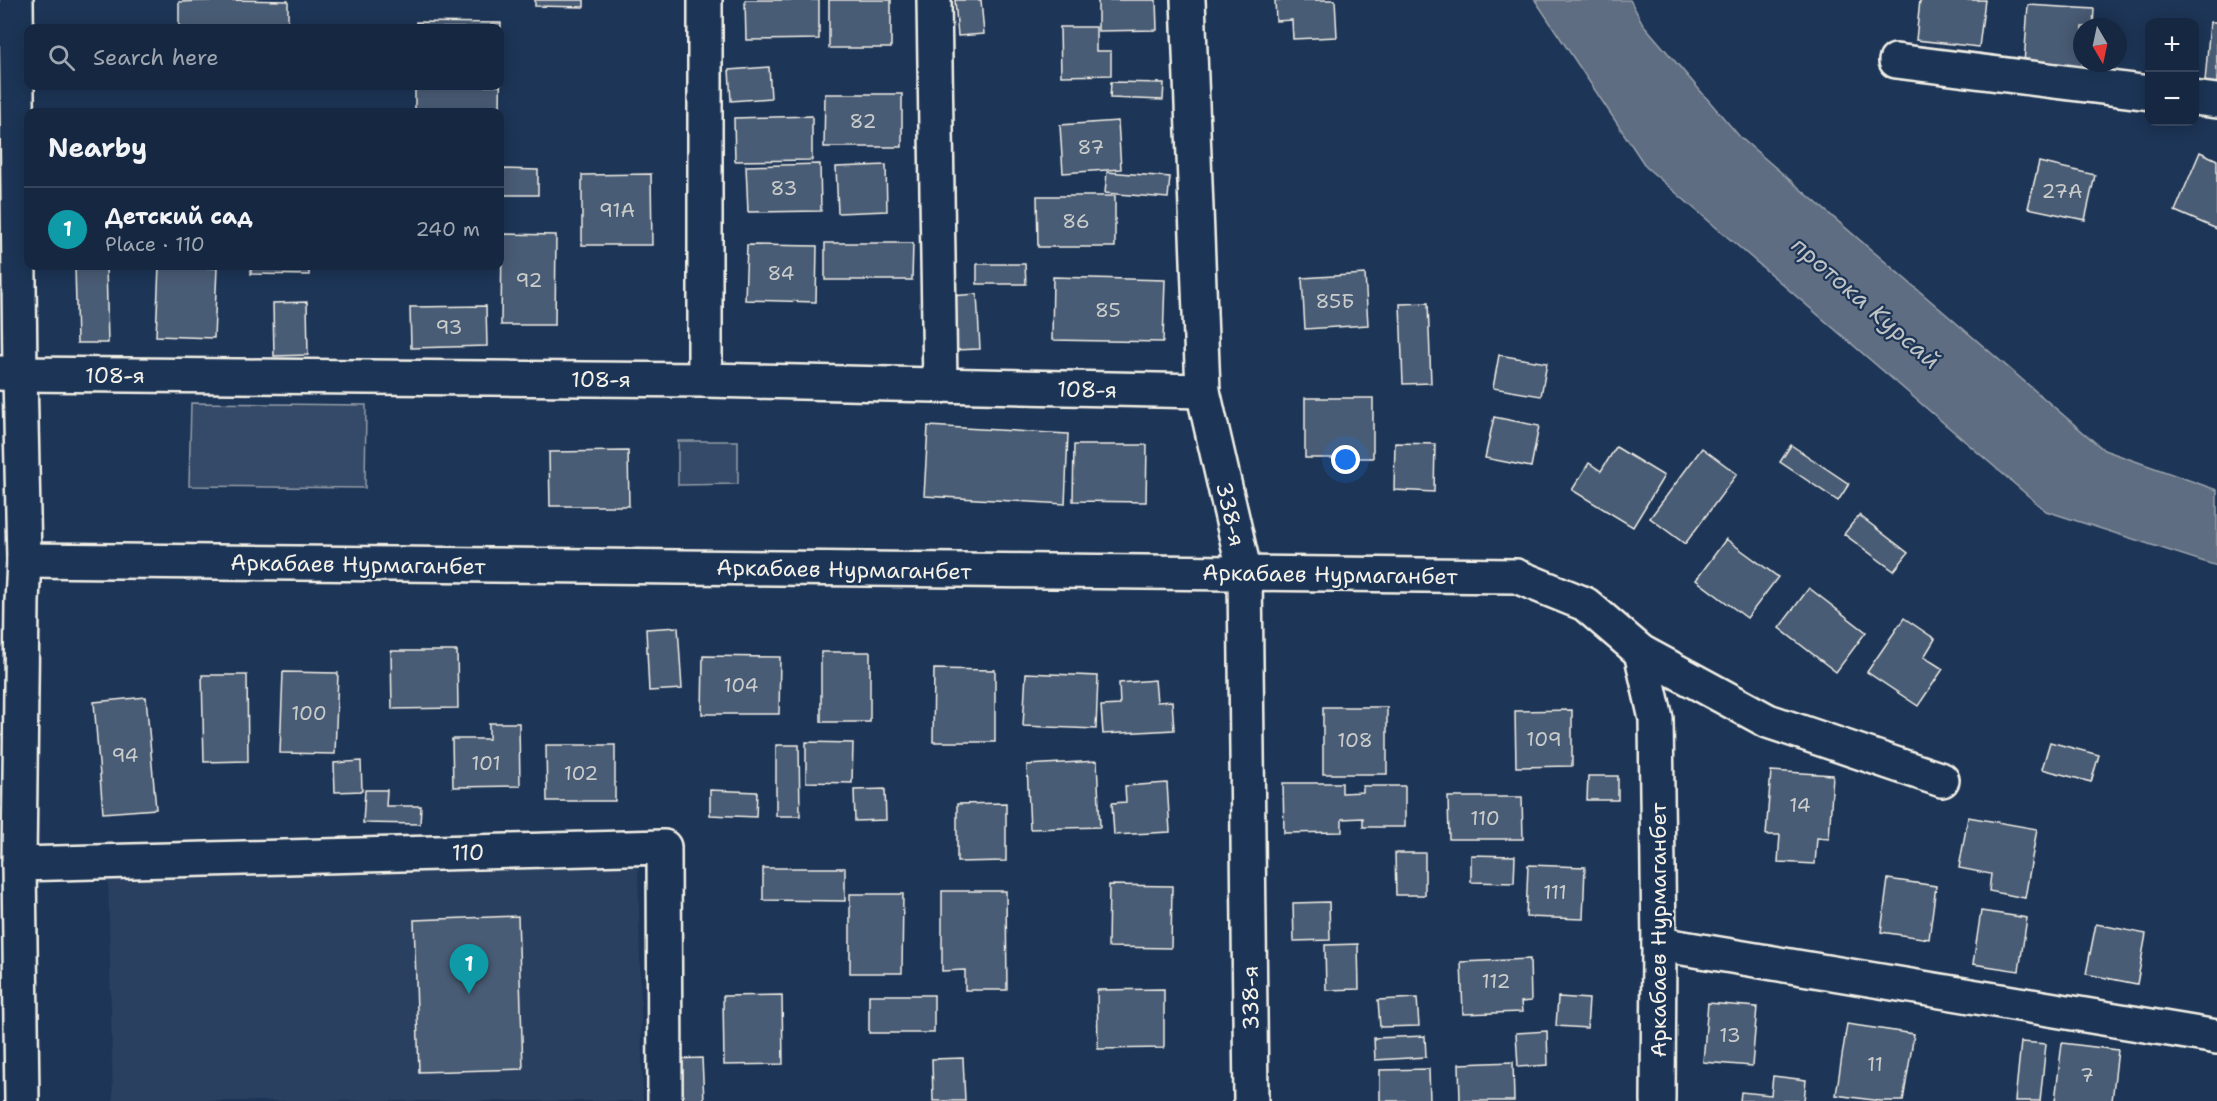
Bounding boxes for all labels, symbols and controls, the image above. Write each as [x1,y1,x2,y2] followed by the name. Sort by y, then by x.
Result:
[2073,18,2127,72] north arrow
[2145,18,2199,126] map controls
[2145,18,2199,72] button: +
[24,24,504,90] search box
[45,41,78,74] icon: search
[93,43,219,72] text: Search here
[2145,72,2199,126] button: −
[850,108,876,134] house number: 82
[48,130,147,165] text: Nearby
[1078,134,1104,160] house number: 87
[771,175,797,201] house number: 83
[2041,178,2083,204] house number: 27А
[599,197,635,223] house number: 91А
[105,202,253,231] text: Детский сад
[1062,208,1090,234] house number: 86
[63,216,72,242] text: 1
[415,216,480,242] text: 240 m
[1785,229,1947,377] water label: протока Курсай
[105,231,205,257] text: Place · 110
[767,260,795,286] house number: 84
[516,267,543,293] house number: 92
[1315,288,1355,314] house number: 85Б
[1095,297,1121,323] house number: 85
[435,314,463,340] house number: 93
[85,361,145,390] street label: 108-я
[571,365,631,394] street label: 108-я
[1057,374,1117,405] street label: 108-я
[1331,445,1360,474] your location
[1209,479,1252,549] street label: 338-я
[230,548,487,581] street label: Аркабаев Нурмаганбет
[716,553,973,586] street label: Аркабаев Нурмаганбет
[1202,558,1459,591] street label: Аркабаев Нурмаганбет
[723,672,759,698] house number: 104
[291,700,327,726] house number: 100
[1526,726,1562,752] house number: 109
[1337,727,1373,753] house number: 108
[111,742,139,768] house number: 94
[471,750,501,776] house number: 101
[564,760,598,786] house number: 102
[1789,792,1811,818] house number: 14
[1644,802,1673,1058] street label: Аркабаев Нурмаганбет
[1470,805,1500,831] house number: 110
[452,838,484,867] street label: 110
[1543,879,1567,905] house number: 111
[450,944,488,994] pin: 1
[1235,965,1266,1031] street label: 338-я
[1482,968,1511,994] house number: 112
[1719,1022,1741,1048] house number: 13
[1867,1051,1883,1077] house number: 11
[2080,1062,2094,1088] house number: 7

